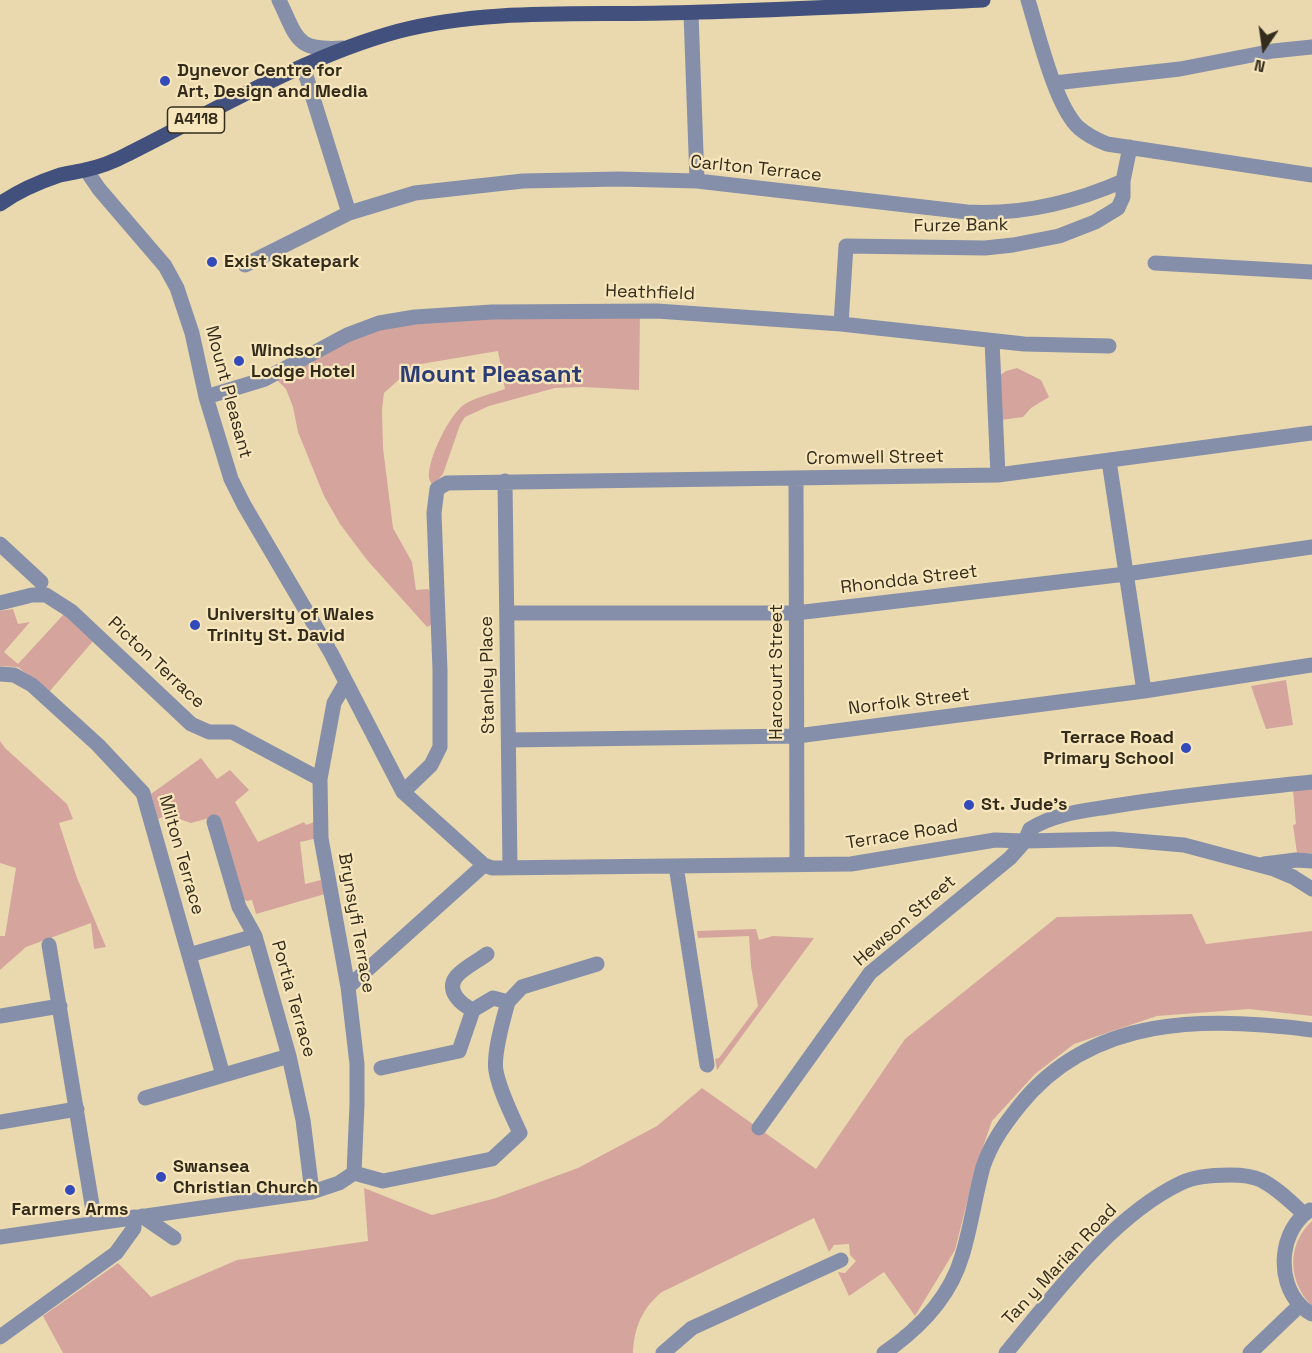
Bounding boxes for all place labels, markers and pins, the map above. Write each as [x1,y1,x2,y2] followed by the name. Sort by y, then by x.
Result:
[177,60,368,103] place label: Dynevor Centre for Art, Design and Media
[158,74,172,88] marker: Dynevor Centre for Art, Design and Media
[224,251,360,273] place label: Exist Skatepark
[205,255,219,269] marker: Exist Skatepark
[251,340,355,382] place label: Windsor Lodge Hotel
[232,354,246,368] marker: Windsor Lodge Hotel
[207,604,374,646] place label: University of Wales Trinity St. David
[188,618,202,632] marker: University of Wales Trinity St. David
[1043,727,1174,770] place label: Terrace Road Primary School
[1179,741,1193,755] marker: Terrace Road Primary School
[981,794,1067,816] place label: St. Jude's
[962,798,976,812] marker: St. Jude's
[173,1156,318,1198] place label: Swansea Christian Church
[154,1170,168,1184] marker: Swansea Christian Church
[63,1183,77,1197] marker: Farmers Arms
[11,1199,129,1221] place label: Farmers Arms

